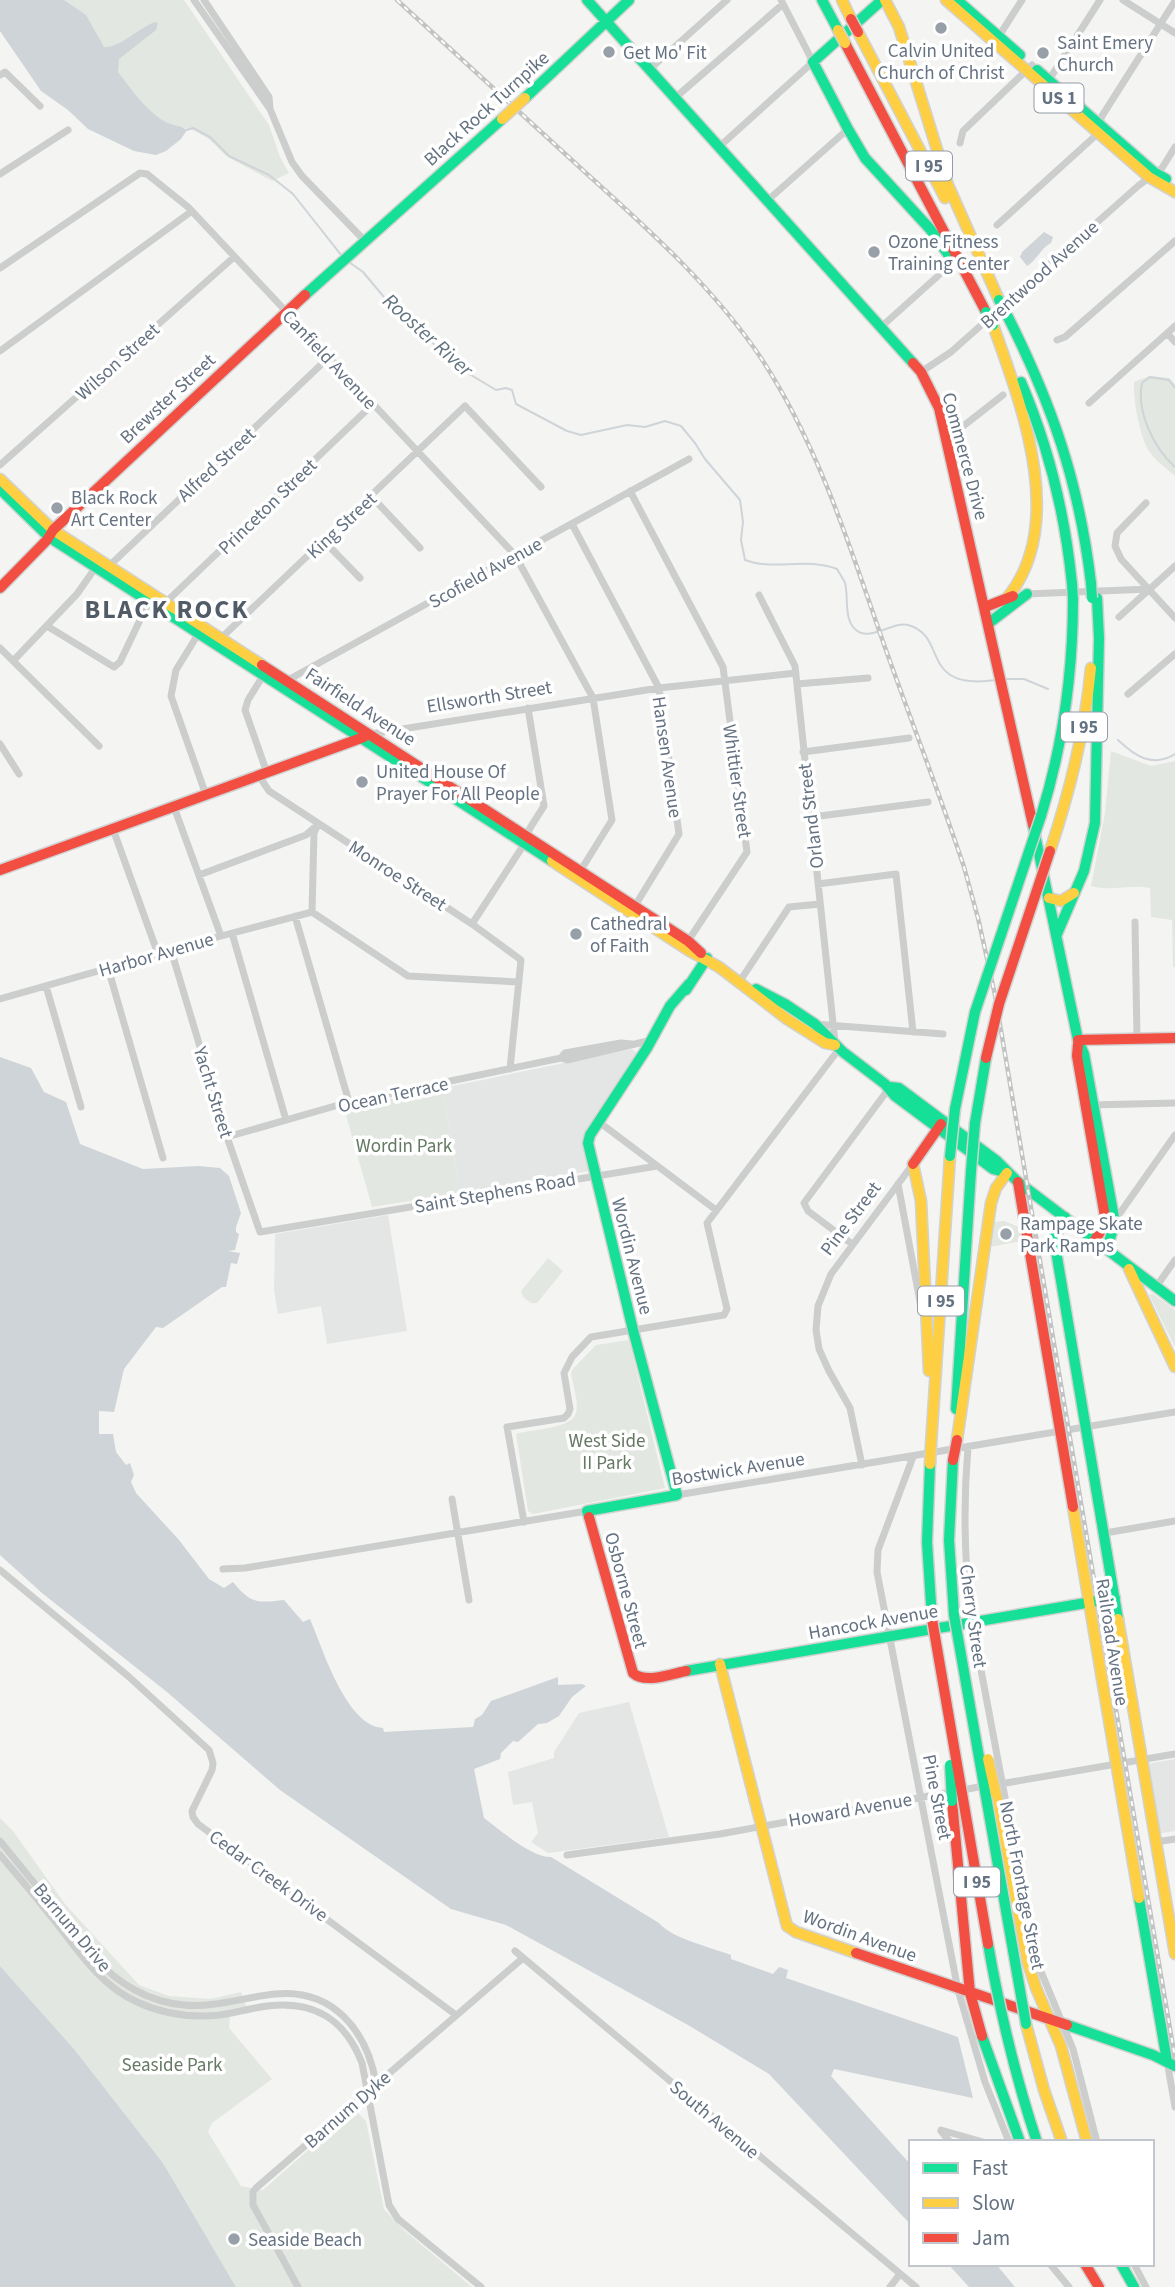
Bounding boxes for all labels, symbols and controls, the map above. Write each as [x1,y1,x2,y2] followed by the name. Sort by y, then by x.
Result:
[933,20,949,36] marker: Calvin United Church of Christ
[1057,30,1153,79] place label: Saint Emery Church
[878,38,1005,87] place label: Calvin United Church of Christ
[623,40,707,67] place label: Get Mo' Fit
[601,44,617,60] marker: Get Mo' Fit
[418,45,556,173] street label: Black Rock Turnpike
[1035,45,1051,61] marker: Saint Emery Church
[1034,84,1084,113] road number: US 1
[906,152,952,181] road number: I 95
[975,215,1105,336] street label: Brentwood Avenue
[888,229,1010,278] place label: Ozone Fitness Training Center
[866,244,882,260] marker: Ozone Fitness Training Center
[376,286,481,384] water label: Rooster River
[275,304,382,416] street label: Canfield Avenue
[70,317,166,407] street label: Wilson Street
[114,347,222,451] street label: Brewster Street
[935,390,995,523] street label: Commerce Drive
[172,421,263,509] street label: Alfred Street
[213,452,324,561] street label: Princeton Street
[71,485,158,534] place label: Black Rock Art Center
[301,486,383,566] street label: King Street
[49,500,65,516] marker: Black Rock Art Center
[424,531,547,616] street label: Scofield Avenue
[85,591,249,628] district label: BLACK ROCK
[300,661,421,753] street label: Fairfield Avenue
[425,674,554,721] street label: Ellsworth Street
[645,695,688,820] street label: Hansen Avenue
[1061,712,1107,742] road number: I 95
[715,723,758,840] street label: Whittier Street
[376,759,540,808] place label: United House Of Prayer For All People
[792,761,831,870] street label: Orland Street
[354,774,370,790] marker: United House Of Prayer For All People
[343,834,452,918] street label: Monroe Street
[590,911,668,960] place label: Cathedral of Faith
[96,926,217,985] street label: Harbor Avenue
[568,926,584,942] marker: Cathedral of Faith
[186,1043,239,1142] street label: Yacht Street
[336,1071,451,1120] street label: Ocean Terrace
[356,1133,453,1160] park label: Wordin Park
[412,1166,578,1221] street label: Saint Stephens Road
[814,1176,888,1262] street label: Pine Street
[604,1195,659,1318] street label: Wordin Avenue
[1020,1211,1143,1260] place label: Rampage Skate Park Ramps
[998,1226,1014,1242] marker: Rampage Skate Park Ramps
[918,1286,964,1316] road number: I 95
[569,1428,645,1477] park label: West Side II Park
[670,1446,807,1493] street label: Bostwick Avenue
[597,1529,654,1652] street label: Osborne Street
[952,1563,993,1670] street label: Cherry Street
[1088,1577,1135,1708] street label: Railroad Avenue
[806,1598,940,1647] street label: Hancock Avenue
[915,1752,958,1843] street label: Pine Street
[786,1786,914,1835] street label: Howard Avenue
[992,1798,1051,1973] street label: North Frontage Street
[203,1824,333,1929] street label: Cedar Creek Drive
[954,1868,1000,1896] road number: I 95
[27,1878,117,1978] street label: Barnum Drive
[799,1903,920,1970] street label: Wordin Avenue
[122,2052,223,2079] park label: Seaside Park
[299,2065,397,2155] street label: Barnum Dyke
[663,2074,765,2166] street label: South Avenue
[909,2140,1154,2266] legend
[972,2153,1008,2183] text: Fast
[972,2188,1015,2218] text: Slow
[972,2223,1010,2253] text: Jam
[248,2227,362,2254] place label: Seaside Beach
[226,2231,242,2247] marker: Seaside Beach

